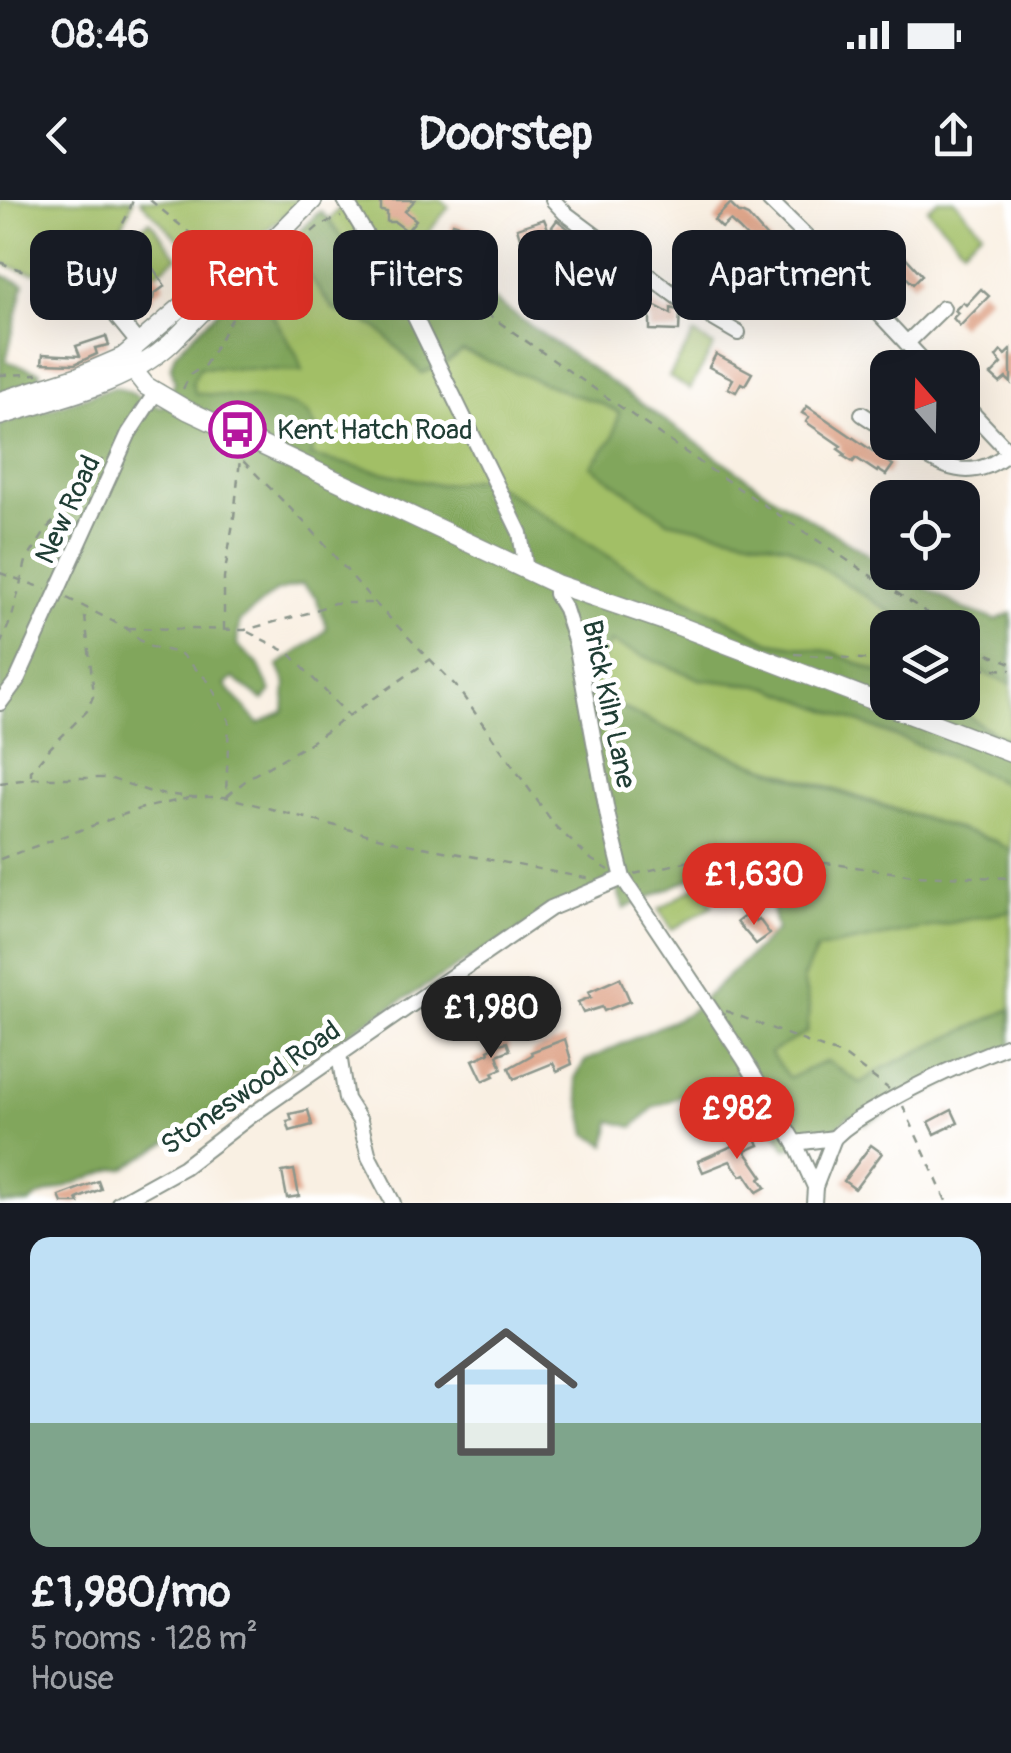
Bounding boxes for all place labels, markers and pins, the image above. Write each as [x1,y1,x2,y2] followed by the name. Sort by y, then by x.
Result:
[208,399,268,459] bus stop icon: Kent Hatch Road
[277,413,473,448] place label: Kent Hatch Road
[673,843,835,928] pin: £1,630
[410,976,572,1061] pin: £1,980
[678,1077,796,1162] pin: £982

